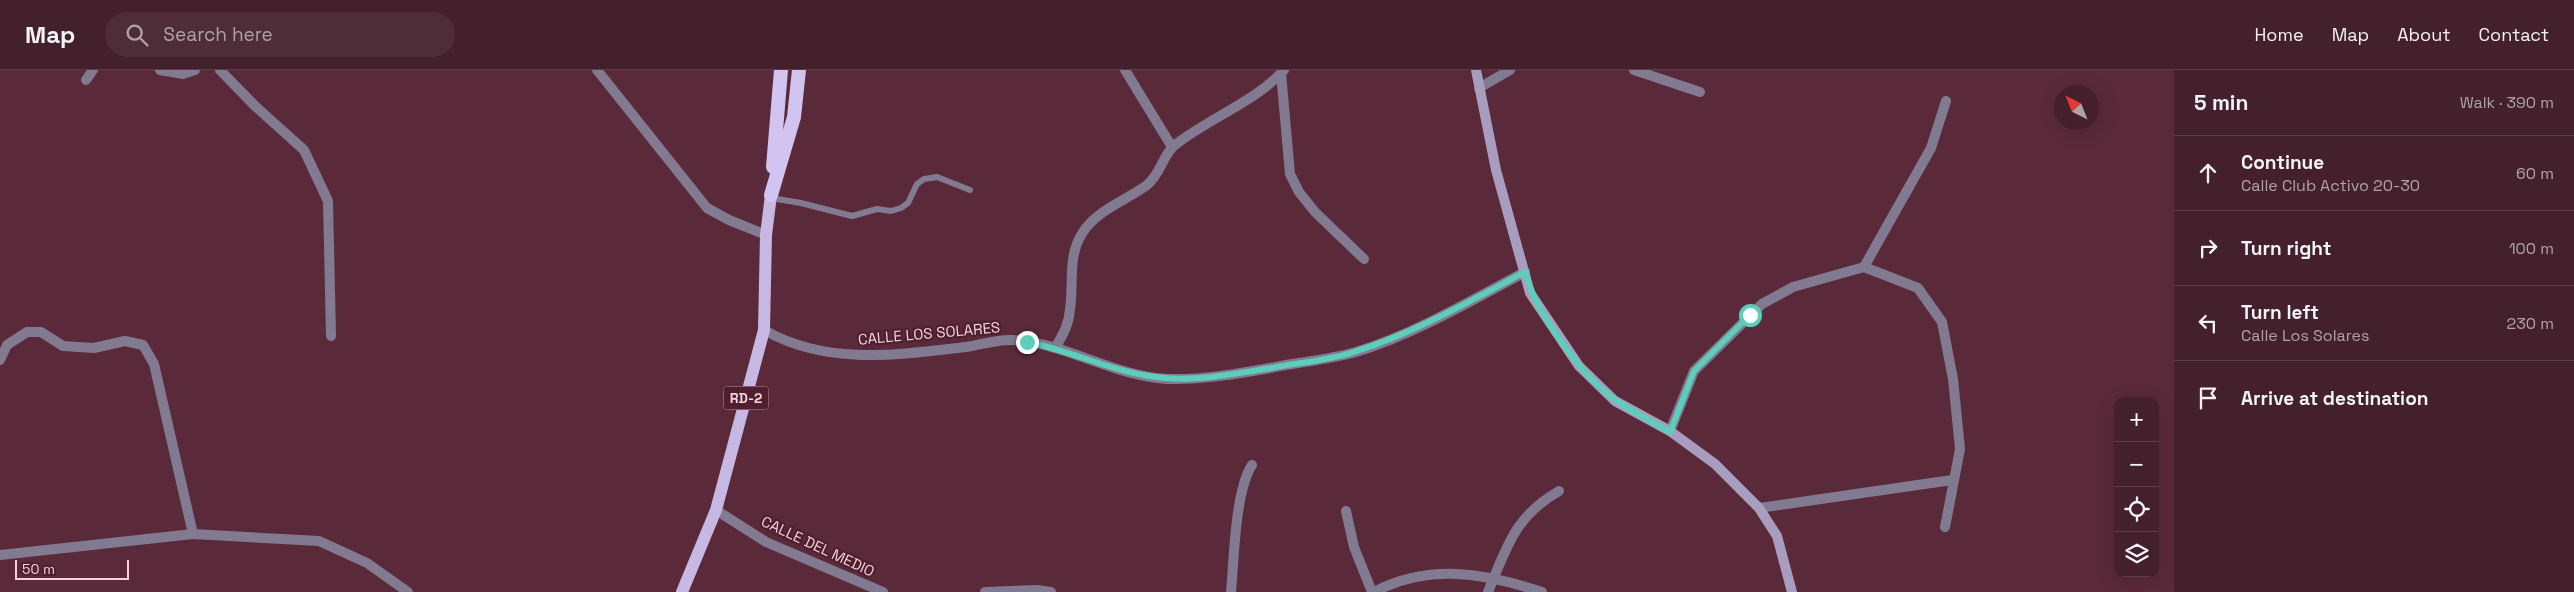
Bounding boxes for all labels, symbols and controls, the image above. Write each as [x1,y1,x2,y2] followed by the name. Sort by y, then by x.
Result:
[105,12,455,57] search box
[25,19,75,50] text: Map
[123,21,151,49] icon: search
[163,22,273,47] text: Search here
[2255,23,2304,46] text: Home
[2332,23,2369,46] text: Map
[2397,23,2451,46] text: About
[2479,23,2549,46] text: Contact
[2054,85,2099,130] north arrow
[2194,89,2248,116] text: 5 min
[2460,92,2554,113] text: Walk · 390 m
[2241,150,2324,175] text: Continue
[2194,159,2222,187] icon: ahead
[2516,163,2554,184] text: 60 m
[2241,175,2420,196] text: Calle Club Activo 20-30
[2194,234,2222,262] icon: right
[2241,236,2331,261] text: Turn right
[2509,238,2554,259] text: 100 m
[2241,300,2319,325] text: Turn left
[1739,304,1762,327] route start
[2194,309,2222,337] icon: left
[2507,313,2554,334] text: 230 m
[857,317,1001,349] street label: CALLE LOS SOLARES
[2241,325,2369,346] text: Calle Los Solares
[1016,331,1039,354] route end
[2194,384,2222,412] icon: arrive
[724,386,768,409] road number: RD-2
[2241,386,2429,411] text: Arrive at destination
[2114,397,2159,577] map controls
[2114,397,2159,442] button: +
[2114,442,2159,487] button: −
[2114,487,2159,532] button: locate
[758,511,878,581] street label: CALLE DEL MEDIO
[2114,532,2159,577] button: layers
[15,557,129,580] scale bar
[22,560,55,578] text: 50 m

